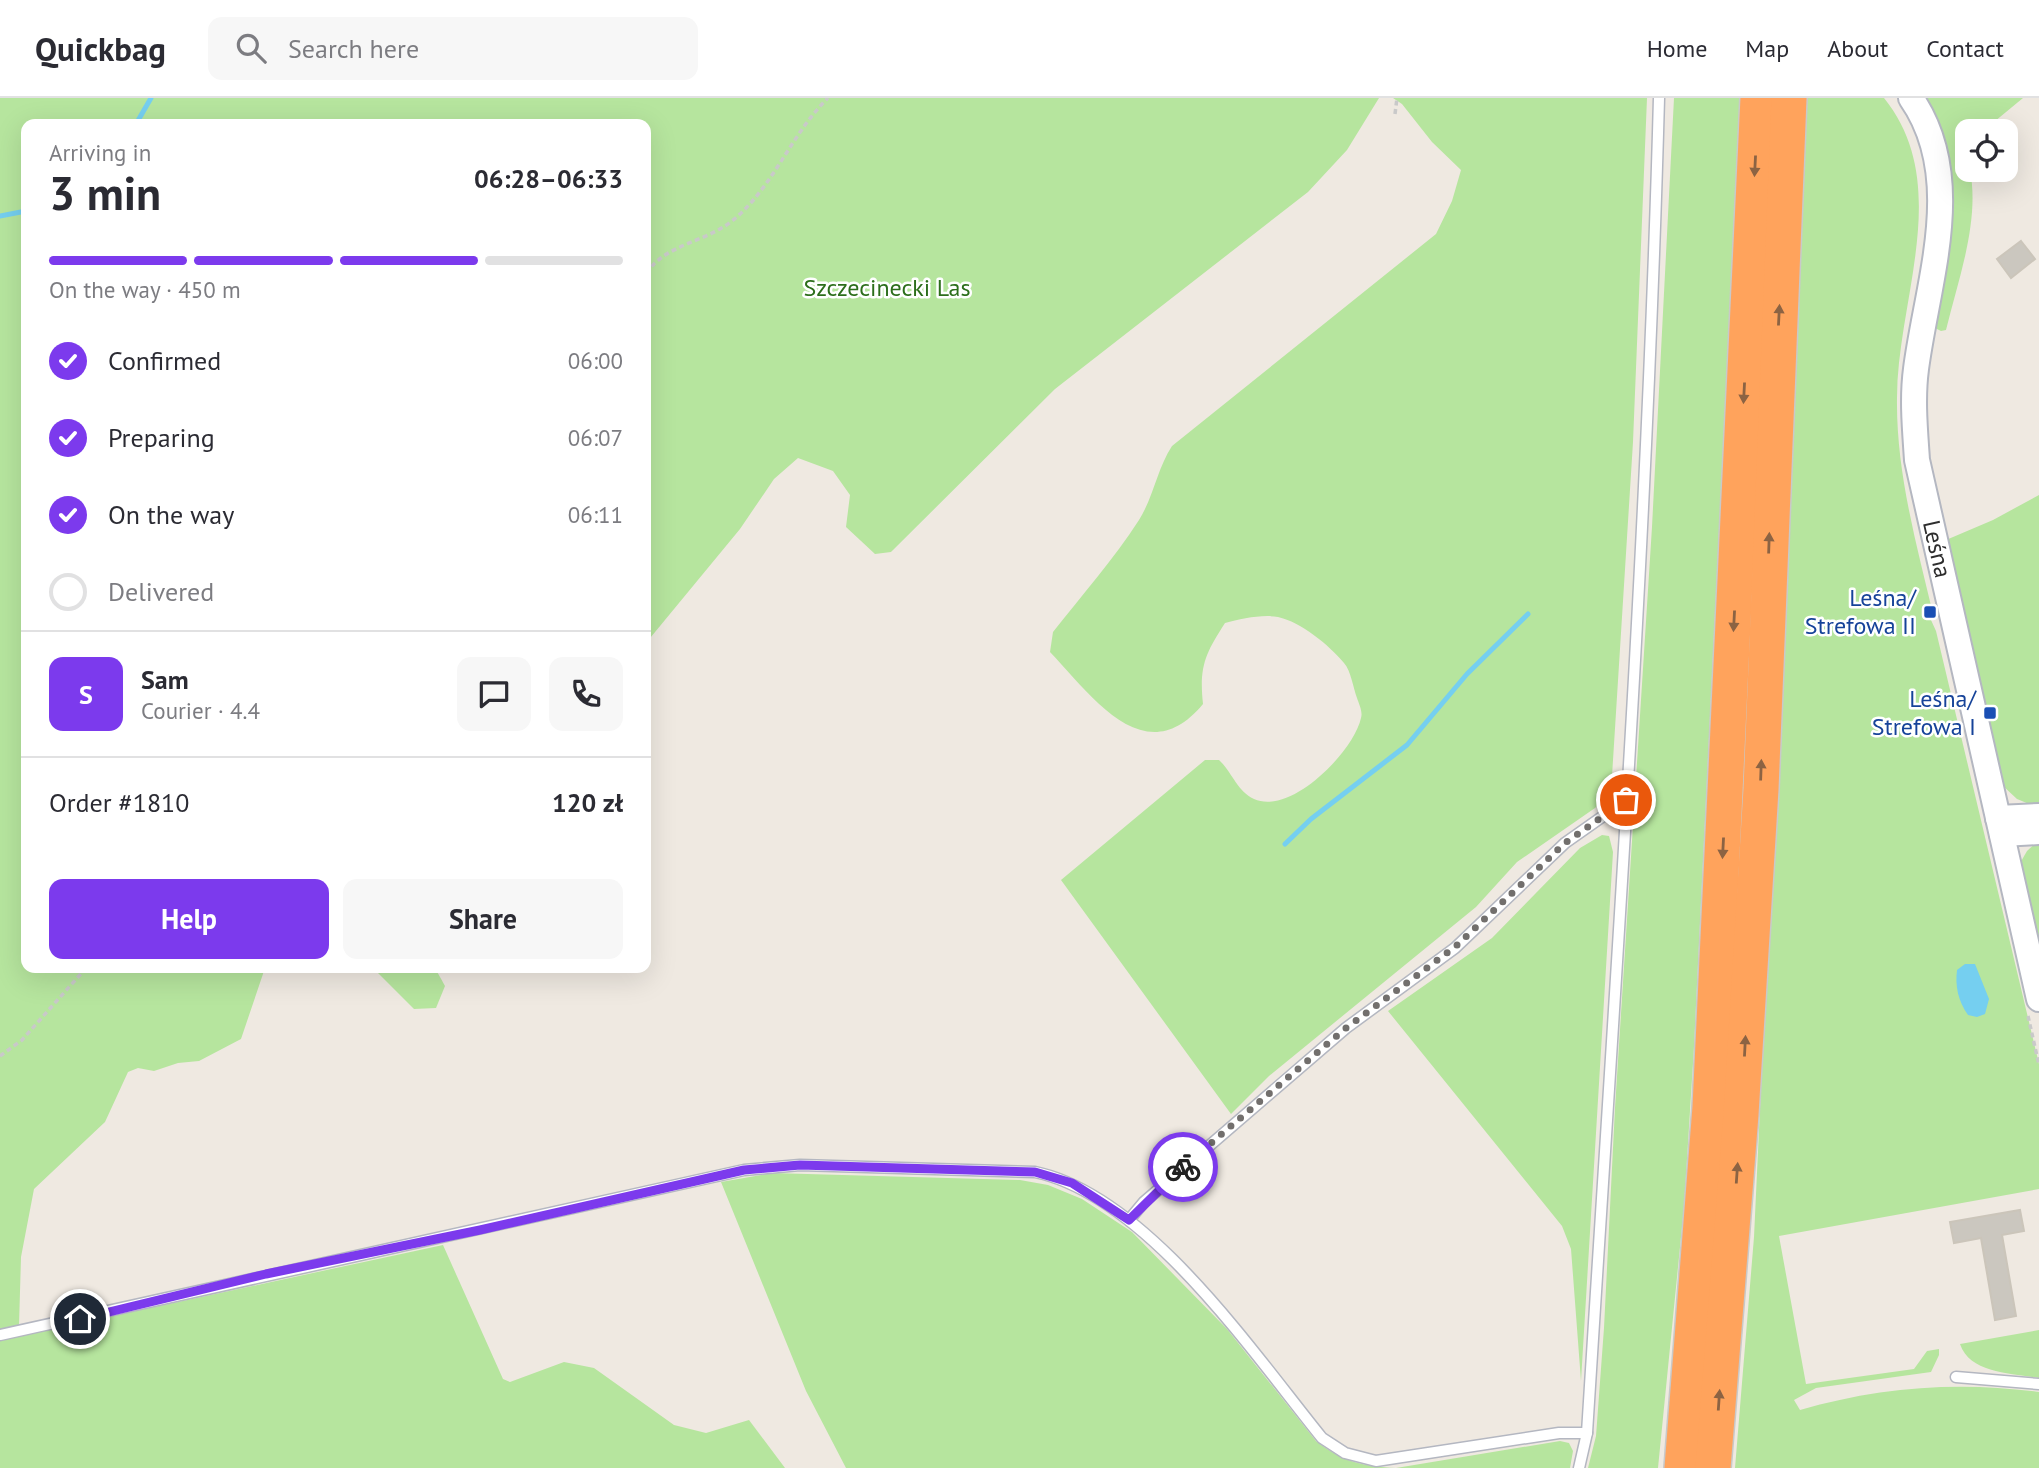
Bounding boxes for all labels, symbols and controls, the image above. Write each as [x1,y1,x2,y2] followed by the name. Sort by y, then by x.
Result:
[208,17,698,80] search box
[35,27,166,70] text: Quickbag
[232,29,270,67] icon: search
[288,32,419,65] text: Search here
[1647,33,1707,64] text: Home
[1745,33,1789,64] text: Map
[1827,33,1888,64] text: About
[1926,33,2004,64] text: Contact
[1955,119,2018,182] map controls
[1955,119,2018,182] button: locate
[49,138,151,167] text: Arriving in
[1749,155,1760,177] one-way arrow
[474,162,623,195] text: 06:28–06:33
[49,163,161,223] text: 3 min
[803,272,971,303] park label: Szczecinecki Las
[49,275,241,304] text: On the way · 450 m
[1774,304,1785,326] one-way arrow
[49,342,87,380] icon: check
[108,344,221,377] text: Confirmed
[568,346,623,375] text: 06:00
[1739,383,1750,405] one-way arrow
[49,419,87,457] icon: check
[108,421,215,454] text: Preparing
[568,423,623,452] text: 06:07
[49,496,87,534] icon: check
[108,498,234,531] text: On the way
[568,500,623,529] text: 06:11
[1916,517,1959,581] street label: Leśna
[1764,531,1775,553] one-way arrow
[108,575,214,608] text: Delivered
[1805,582,1917,641] place label: Leśna/ Strefowa II
[1922,604,1938,620] marker: Leśna/ Strefowa II
[1728,610,1739,632] one-way arrow
[457,657,531,731] button: chat
[549,657,623,731] button: phone
[141,663,189,696] text: Sam
[79,678,93,711] text: S
[1872,683,1977,742] place label: Leśna/ Strefowa I
[141,696,260,725] text: Courier · 4.4
[1982,705,1998,721] marker: Leśna/ Strefowa I
[1756,759,1767,781] one-way arrow
[1596,770,1656,830] pin
[1607,781,1645,819] icon: bag
[49,786,189,819] text: Order #1810
[552,786,623,819] text: 120 zł
[1717,837,1728,859] one-way arrow
[49,879,329,959] button: Help
[343,879,623,959] button: Share
[1740,1035,1751,1057] one-way arrow
[1148,1132,1218,1202] courier
[1164,1148,1202,1186] icon: bike
[1732,1162,1743,1184] one-way arrow
[50,1289,110,1349] pin
[61,1300,99,1338] icon: home
[1714,1389,1725,1411] one-way arrow

